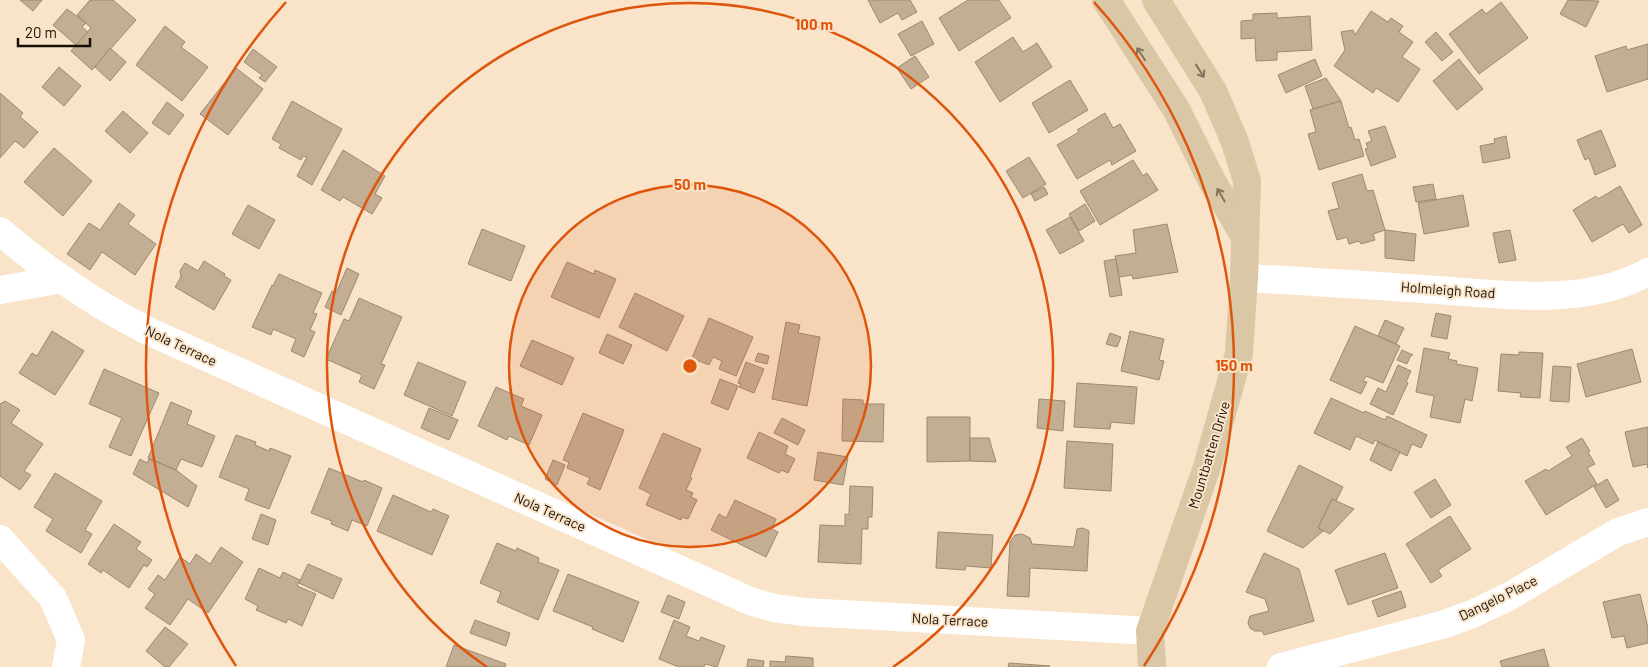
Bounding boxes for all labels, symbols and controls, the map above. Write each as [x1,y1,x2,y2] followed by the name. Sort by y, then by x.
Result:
[18,15,90,47] scale bar
[795,15,833,33] text: 100 m
[25,23,57,41] text: 20 m
[1136,47,1146,61] one-way arrow
[1196,64,1206,78] one-way arrow
[674,175,706,193] text: 50 m
[1215,188,1225,203] one-way arrow
[1400,278,1496,301] street label: Holmleigh Road
[143,322,220,369] street label: Nola Terrace
[1215,356,1253,374] text: 150 m
[681,357,699,375] centre of rings
[1184,399,1233,511] street label: Mountbatten Drive
[512,488,589,535] street label: Nola Terrace
[1456,571,1540,624] street label: Dangelo Place
[911,609,989,630] street label: Nola Terrace

